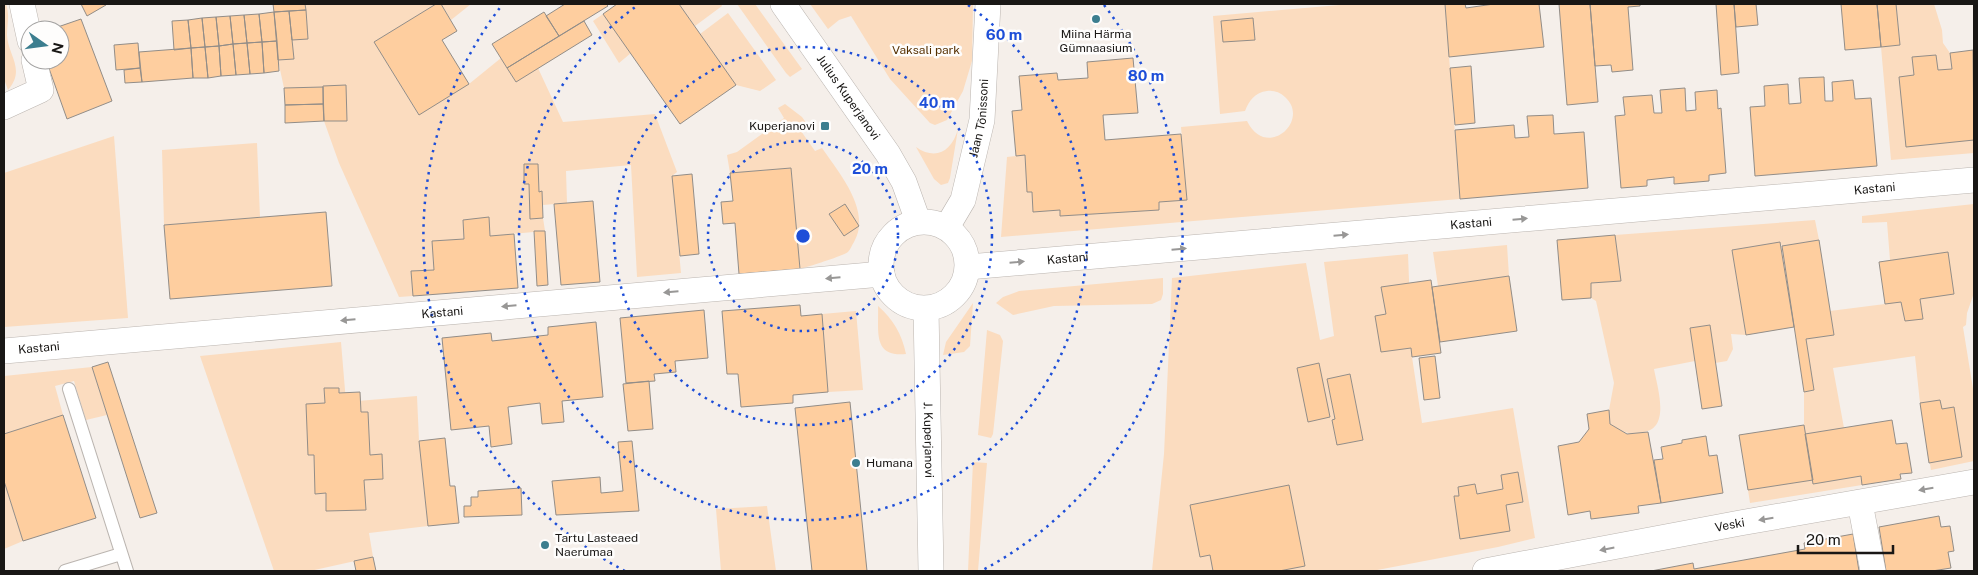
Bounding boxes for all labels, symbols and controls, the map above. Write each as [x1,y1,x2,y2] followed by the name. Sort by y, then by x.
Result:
[1090,13,1102,25] marker: Miina Härma Gümnaasium
[20,20,70,70] north arrow
[986,26,1022,43] text: 60 m
[1060,27,1132,55] place label: Miina Härma Gümnaasium
[49,41,67,55] text: N
[892,43,960,57] park label: Vaksali park
[814,52,883,142] street label: Julius Kuperjanovi
[1128,67,1164,84] text: 80 m
[966,78,991,159] street label: Jaan Tõnissoni
[919,94,955,111] text: 40 m
[749,119,815,133] place label: Kuperjanovi
[819,120,831,132] marker: Kuperjanovi
[852,160,888,177] text: 20 m
[1853,180,1896,197] street label: Kastani
[1450,215,1493,232] street label: Kastani
[1512,215,1528,223] one-way arrow
[794,227,812,245] centre of rings
[1333,230,1349,238] one-way arrow
[1171,244,1187,252] one-way arrow
[1046,250,1089,267] street label: Kastani
[1009,258,1025,266] one-way arrow
[825,274,841,282] one-way arrow
[663,288,679,296] one-way arrow
[501,303,517,311] one-way arrow
[421,304,464,321] street label: Kastani
[339,317,355,325] one-way arrow
[17,339,60,357] street label: Kastani
[921,402,936,478] street label: J. Kuperjanovi
[866,456,913,470] place label: Humana
[850,457,862,469] marker: Humana
[1918,486,1934,494] one-way arrow
[1714,515,1746,535] street label: Veski
[1758,515,1774,523] one-way arrow
[1798,522,1893,554] scale bar
[555,531,638,559] place label: Tartu Lasteaed Naerumaa
[1806,531,1841,548] text: 20 m
[539,539,551,551] marker: Tartu Lasteaed Naerumaa
[1598,545,1614,553] one-way arrow

